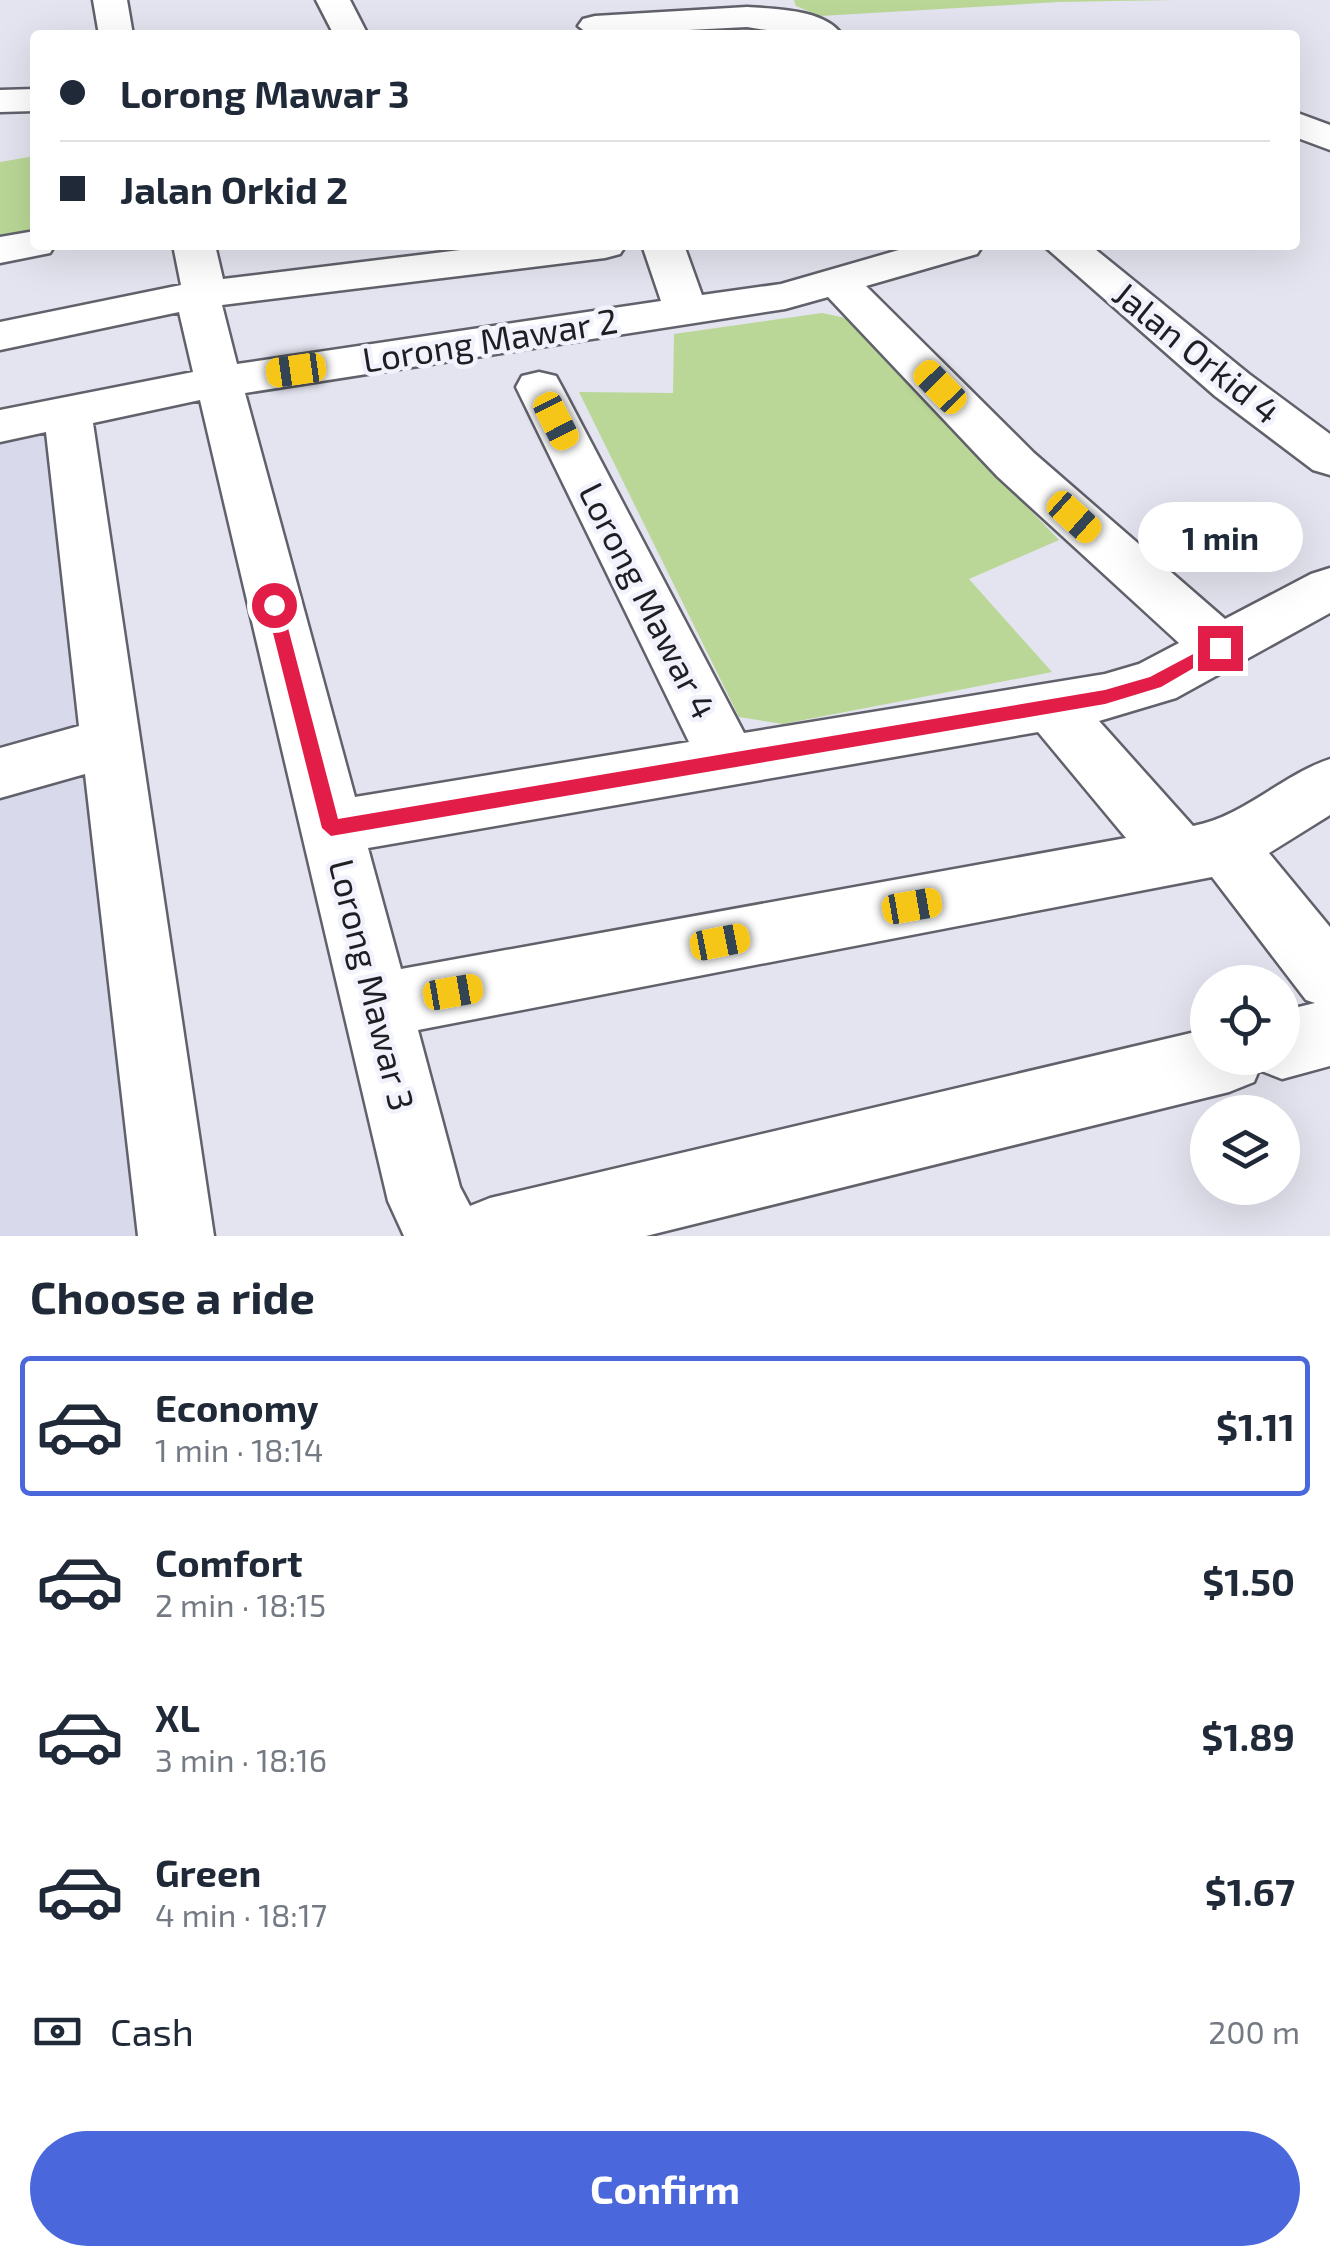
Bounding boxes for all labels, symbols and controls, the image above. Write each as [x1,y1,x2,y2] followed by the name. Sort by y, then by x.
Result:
[120,70,410,116] text: Lorong Mawar 3
[120,166,348,212] text: Jalan Orkid 2
[1105,272,1289,431] street label: Jalan Orkid 4
[359,298,620,380] street label: Lorong Mawar 2
[264,351,328,389] car
[908,355,972,419] car
[529,387,583,455] car
[571,475,726,725] street label: Lorong Mawar 4
[1042,486,1106,548] car
[1138,503,1302,573] callout: 1 min
[1182,518,1259,556] text: 1 min
[252,583,297,628] route start
[1198,626,1243,671] route end
[321,855,424,1114] street label: Lorong Mawar 3
[880,886,944,926] car
[688,922,752,962] car
[1190,965,1300,1205] map controls
[1190,965,1300,1075] button: locate
[421,972,485,1012] car
[1190,1095,1300,1205] button: layers
[30,1269,315,1323] text: Choose a ride
[35,1381,125,1471] icon: car
[155,1384,319,1430] text: Economy
[1216,1403,1295,1449] text: $1.11
[155,1430,323,1468] text: 1 min · 18:14
[35,1536,125,1626] icon: car
[155,1539,303,1585] text: Comfort
[1202,1558,1295,1604] text: $1.50
[155,1585,326,1623] text: 2 min · 18:15
[35,1691,125,1781] icon: car
[155,1694,200,1740] text: XL
[1201,1713,1295,1759] text: $1.89
[155,1740,327,1778] text: 3 min · 18:16
[35,1846,125,1936] icon: car
[155,1849,261,1895] text: Green
[1205,1868,1295,1914] text: $1.67
[155,1895,327,1933] text: 4 min · 18:17
[30,2004,85,2059] icon: cash
[110,2008,194,2054] text: Cash
[1208,2012,1300,2050] text: 200 m
[30,2131,1300,2246] button: Confirm

